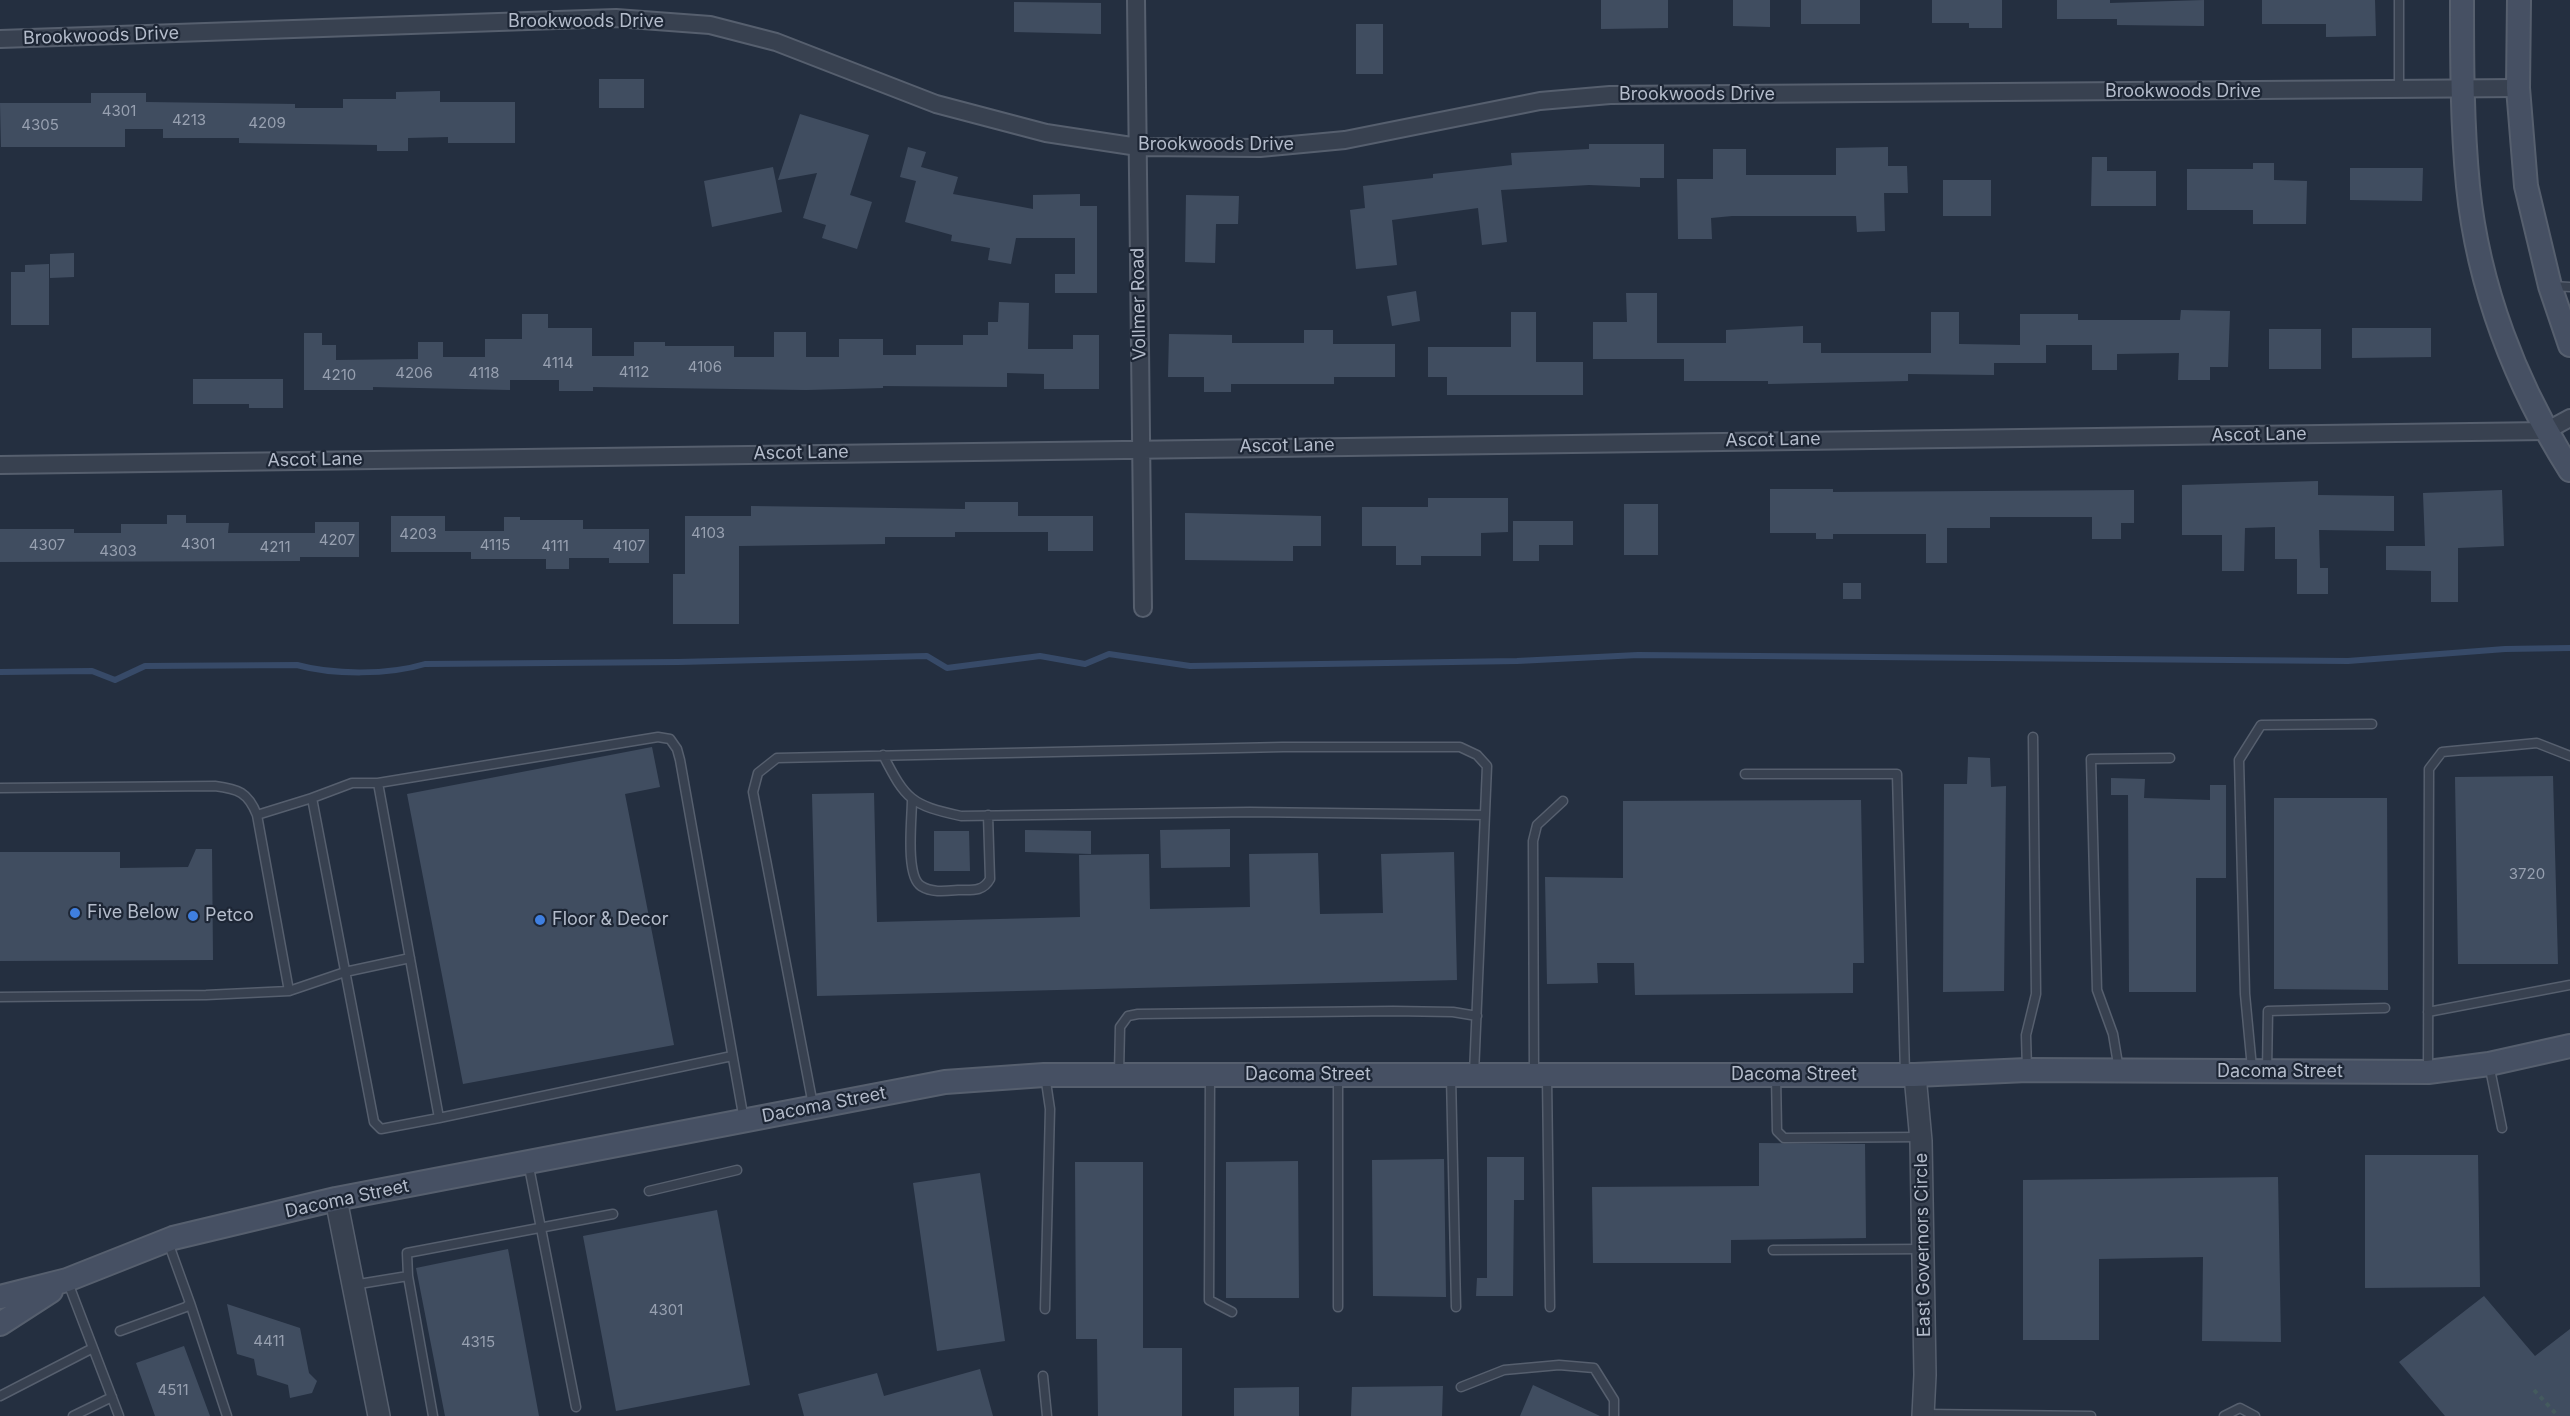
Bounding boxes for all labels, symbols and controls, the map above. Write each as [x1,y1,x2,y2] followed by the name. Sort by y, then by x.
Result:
[508,11,664,33] street label: Brookwoods Drive
[23,22,179,50] street label: Brookwoods Drive
[2105,81,2261,103] street label: Brookwoods Drive
[1619,84,1775,106] street label: Brookwoods Drive
[102,102,136,120] house number: 4301
[172,111,206,129] house number: 4213
[248,114,286,132] house number: 4209
[21,116,59,134] house number: 4305
[1138,134,1294,156] street label: Brookwoods Drive
[1127,248,1151,360] street label: Vollmer Road
[542,354,574,372] house number: 4114
[688,358,722,376] house number: 4106
[619,363,649,381] house number: 4112
[395,364,433,382] house number: 4206
[469,364,499,382] house number: 4118
[322,366,356,384] house number: 4210
[2211,423,2307,447] street label: Ascot Lane
[1725,428,1821,452] street label: Ascot Lane
[1239,434,1335,458] street label: Ascot Lane
[753,441,849,465] street label: Ascot Lane
[267,448,363,472] street label: Ascot Lane
[691,524,725,542] house number: 4103
[399,525,437,543] house number: 4203
[319,531,355,549] house number: 4207
[181,535,215,553] house number: 4301
[29,536,65,554] house number: 4307
[480,536,510,554] house number: 4115
[541,537,569,555] house number: 4111
[612,537,646,555] house number: 4107
[259,538,291,556] house number: 4211
[99,542,137,560] house number: 4303
[2509,865,2545,883] house number: 3720
[87,902,179,924] place label: Five Below
[205,905,254,927] place label: Petco
[68,906,82,920] marker: Five Below
[186,909,200,923] marker: Petco
[552,909,668,931] place label: Floor & Decor
[533,913,547,927] marker: Floor & Decor
[2217,1061,2343,1083] street label: Dacoma Street
[1245,1064,1371,1086] street label: Dacoma Street
[1731,1064,1857,1086] street label: Dacoma Street
[760,1082,888,1128] street label: Dacoma Street
[1911,1153,1935,1337] street label: East Governors Circle
[283,1175,411,1223] street label: Dacoma Street
[649,1301,683,1319] house number: 4301
[253,1332,285,1350] house number: 4411
[461,1333,495,1351] house number: 4315
[157,1381,189,1399] house number: 4511

